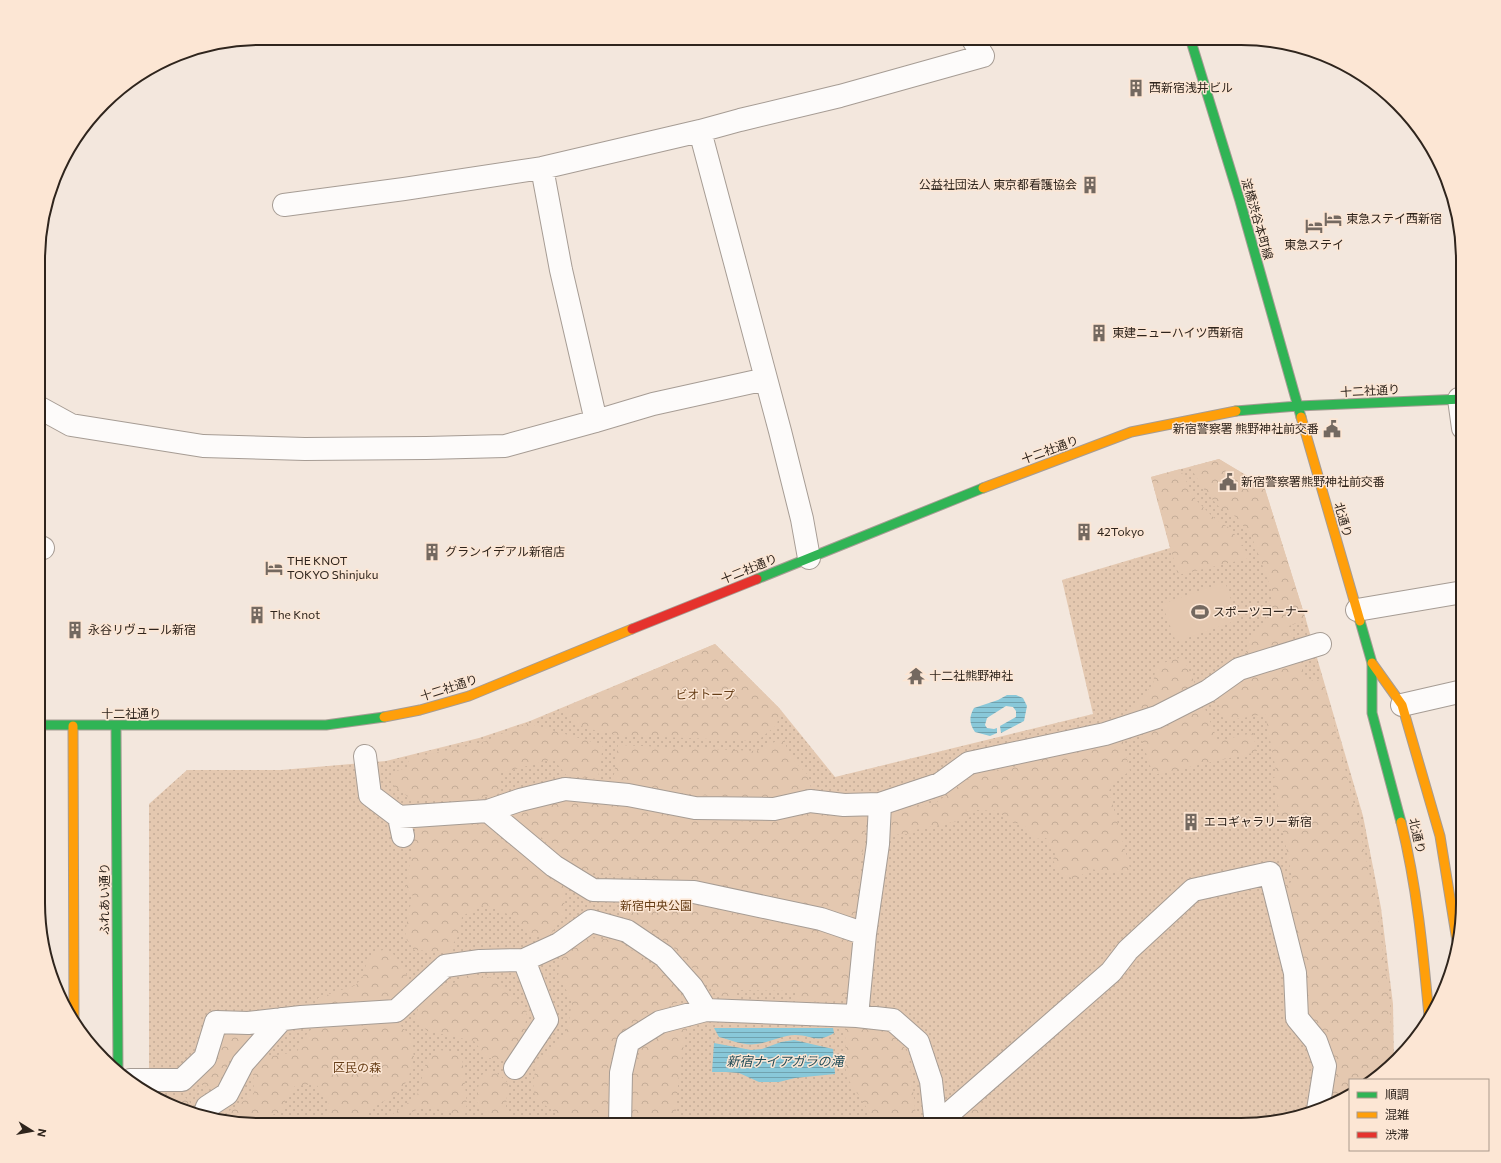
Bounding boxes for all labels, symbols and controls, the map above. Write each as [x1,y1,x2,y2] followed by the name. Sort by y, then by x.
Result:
[1126,78,1146,98] building icon: 西新宿浅井ビル
[1149,80,1233,94] place label: 西新宿浅井ビル
[1080,175,1100,195] building icon: 公益社団法人 東京都看護協会
[1240,176,1276,261] street label: 淀橋渋谷本町線
[919,177,1077,191] place label: 公益社団法人 東京都看護協会
[1323,209,1343,229] hotel icon: 東急ステイ西新宿
[1346,211,1442,225] place label: 東急ステイ西新宿
[1304,216,1324,236] hotel icon: 東急ステイ
[1284,237,1344,251] place label: 東急ステイ
[1089,323,1109,343] building icon: 東建ニューハイツ西新宿
[1112,325,1244,339] place label: 東建ニューハイツ西新宿
[1340,381,1400,399] street label: 十二社通り
[1322,419,1342,439] public building icon: 新宿警察署 熊野神社前交番
[1173,421,1319,435] place label: 新宿警察署 熊野神社前交番
[1019,432,1080,466] street label: 十二社通り
[1218,472,1238,492] public building icon: 新宿警察署熊野神社前交番
[1241,474,1385,488] place label: 新宿警察署熊野神社前交番
[1332,500,1356,539] street label: 北通り
[1074,522,1094,542] building icon: 42Tokyo
[1097,524,1144,538] place label: 42Tokyo
[422,542,442,562] building icon: グランイデアル新宿店
[445,544,565,558] place label: グランイデアル新宿店
[718,550,779,586] street label: 十二社通り
[287,553,378,581] place label: THE KNOT TOKYO Shinjuku
[264,558,284,578] hotel icon: THE KNOT TOKYO Shinjuku
[1190,602,1210,622] sports icon: スポーツコーナー
[1213,604,1309,618] place label: スポーツコーナー
[247,605,267,625] building icon: The Knot
[270,607,320,621] place label: The Knot
[65,620,85,640] building icon: 永谷リヴュール新宿
[88,622,196,636] place label: 永谷リヴュール新宿
[906,666,926,686] temple icon: 十二社熊野神社
[929,668,1013,682] place label: 十二社熊野神社
[418,671,479,703] street label: 十二社通り
[675,687,735,701] park label: ビオトープ
[101,706,161,720] street label: 十二社通り
[1181,812,1201,832] building icon: エコギャラリー新宿
[1204,814,1312,828] place label: エコギャラリー新宿
[1407,817,1429,855] street label: 北通り
[97,863,111,935] street label: ふれあい通り
[620,898,692,912] park label: 新宿中央公園
[726,1053,845,1069] water label: 新宿ナイアガラの滝
[333,1060,381,1074] park label: 区民の森
[1349,1079,1489,1151] legend
[1385,1087,1409,1101] text: 順調
[1385,1107,1409,1121] text: 混雑
[12,1111,52,1151] north arrow
[1385,1127,1409,1141] text: 渋滞
[35,1128,49,1138] text: N

